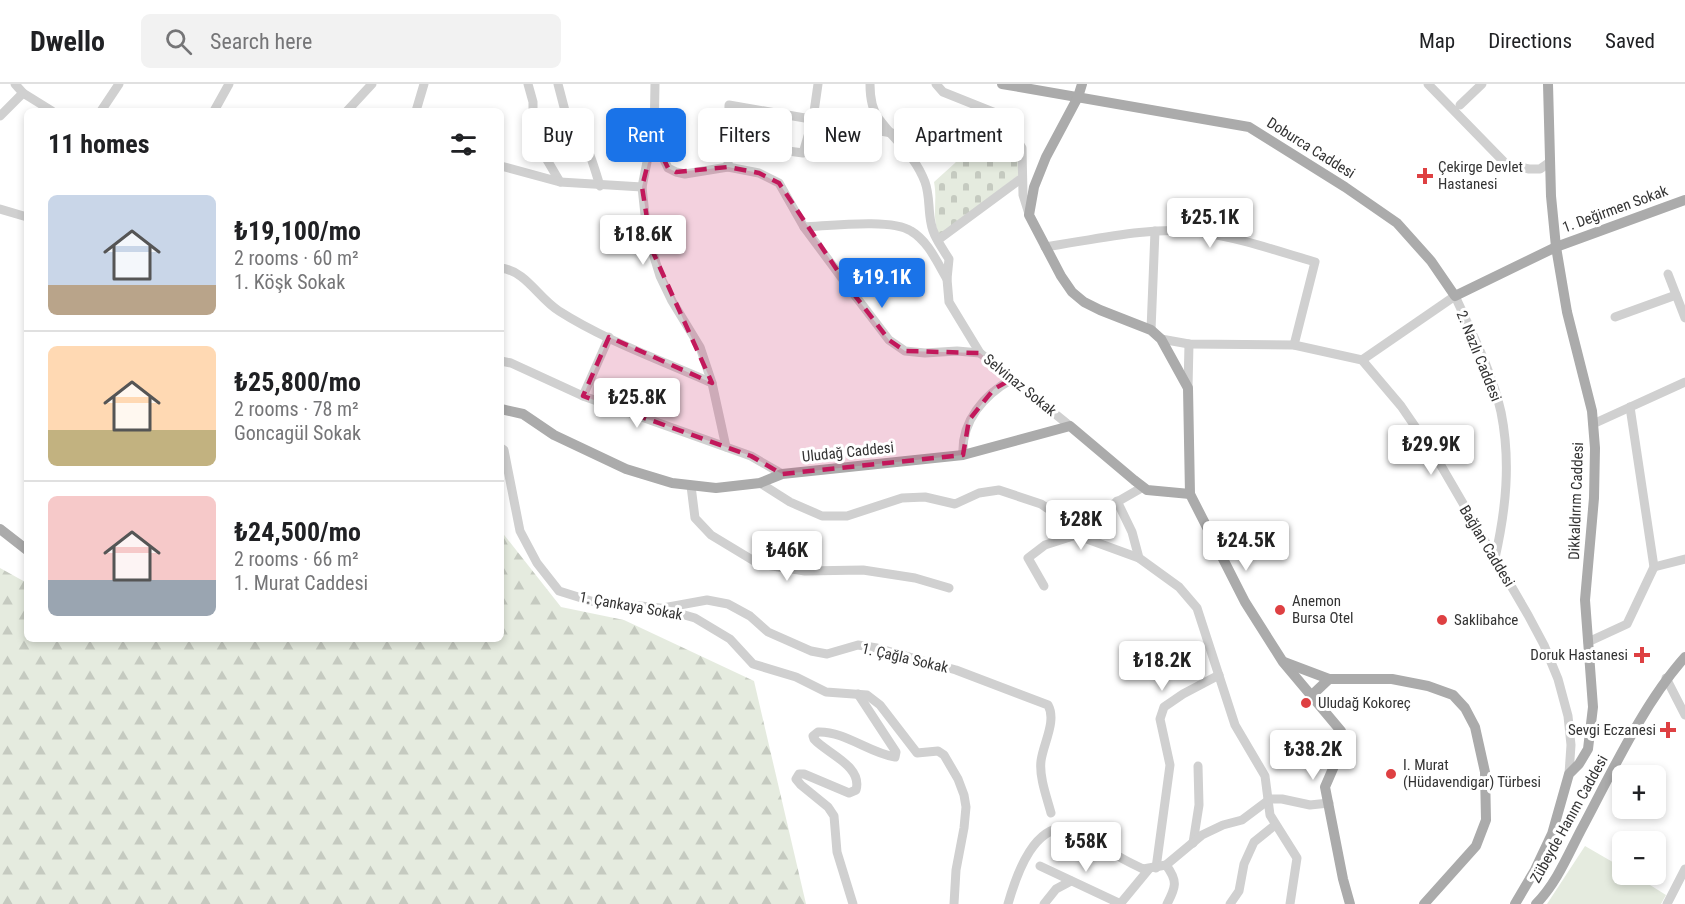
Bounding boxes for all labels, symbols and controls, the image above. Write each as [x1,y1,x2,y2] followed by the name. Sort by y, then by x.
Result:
[141,14,561,68] search box
[30,25,105,58] text: Dwello
[162,25,195,58] icon: search
[210,29,312,54] text: Search here
[1419,29,1455,53] text: Map
[1488,29,1572,53] text: Directions
[1605,29,1655,53] text: Saved
[522,108,594,162] chip: Buy
[606,108,686,162] chip: Rent
[698,108,792,162] chip: Filters
[804,108,882,162] chip: New
[894,108,1024,162] chip: Apartment
[1264,114,1358,182] street label: Doburca Caddesi
[447,128,480,161] icon: filters
[48,129,150,159] text: 11 homes
[1438,158,1523,193] place label: Çekirge Devlet Hastanesi
[1416,167,1434,185] marker: Çekirge Devlet Hastanesi
[1560,182,1670,236] street label: 1. Değirmen Sokak
[1161,198,1259,249] pin: ₺25.1K
[1181,205,1239,229] text: ₺25.1K
[594,215,692,266] pin: ₺18.6K
[234,216,361,246] text: ₺19,100/mo
[96,219,168,291] icon: home
[614,222,672,246] text: ₺18.6K
[234,246,359,270] text: 2 rooms · 60 m²
[833,258,931,309] pin: ₺19.1K
[853,265,911,289] text: ₺19.1K
[234,270,345,294] text: 1. Köşk Sokak
[1453,308,1505,404] street label: 2. Nazlı Caddesi
[980,350,1060,420] street label: Selvinaz Sokak
[234,367,361,397] text: ₺25,800/mo
[96,370,168,442] icon: home
[588,378,686,429] pin: ₺25.8K
[608,385,666,409] text: ₺25.8K
[234,397,359,421] text: 2 rooms · 78 m²
[234,421,361,445] text: Goncagül Sokak
[1382,425,1480,476] pin: ₺29.9K
[1402,432,1460,456] text: ₺29.9K
[801,438,895,466] street label: Uludağ Caddesi
[1565,442,1587,560] street label: Dikkaldırım Caddesi
[1045,500,1117,551] pin: ₺28K
[1456,502,1518,590] street label: Bağlan Caddesi
[1060,507,1102,531] text: ₺28K
[234,517,361,547] text: ₺24,500/mo
[96,520,168,592] icon: home
[1197,521,1295,572] pin: ₺24.5K
[1217,528,1275,552] text: ₺24.5K
[751,531,823,582] pin: ₺46K
[766,538,808,562] text: ₺46K
[234,547,359,571] text: 2 rooms · 66 m²
[234,571,368,595] text: 1. Murat Caddesi
[578,588,684,624] street label: 1. Çankaya Sokak
[1292,592,1353,627] place label: Anemon Bursa Otel
[1273,603,1287,617] marker: Anemon Bursa Otel
[1454,611,1518,629] place label: Saklibahce
[1435,613,1449,627] marker: Saklibahce
[860,639,950,677] street label: 1. Çağla Sokak
[1113,641,1211,692] pin: ₺18.2K
[1530,646,1628,664] place label: Doruk Hastanesi
[1633,646,1651,664] marker: Doruk Hastanesi
[1133,648,1191,672] text: ₺18.2K
[1318,694,1411,712] place label: Uludağ Kokoreç
[1299,696,1313,710] marker: Uludağ Kokoreç
[1568,721,1656,739] place label: Sevgi Eczanesi
[1661,723,1675,737] marker: Sevgi Eczanesi
[1264,730,1362,781] pin: ₺38.2K
[1284,737,1342,761] text: ₺38.2K
[1526,752,1612,886] street label: Zübeyde Hanım Caddesi
[1403,756,1541,791] place label: I. Murat (Hüdavendigar) Türbesi
[1612,765,1666,885] map controls
[1612,765,1666,819] button: +
[1384,767,1398,781] marker: I. Murat (Hüdavendigar) Türbesi
[1050,822,1122,873] pin: ₺58K
[1065,829,1107,853] text: ₺58K
[1612,831,1666,885] button: −

